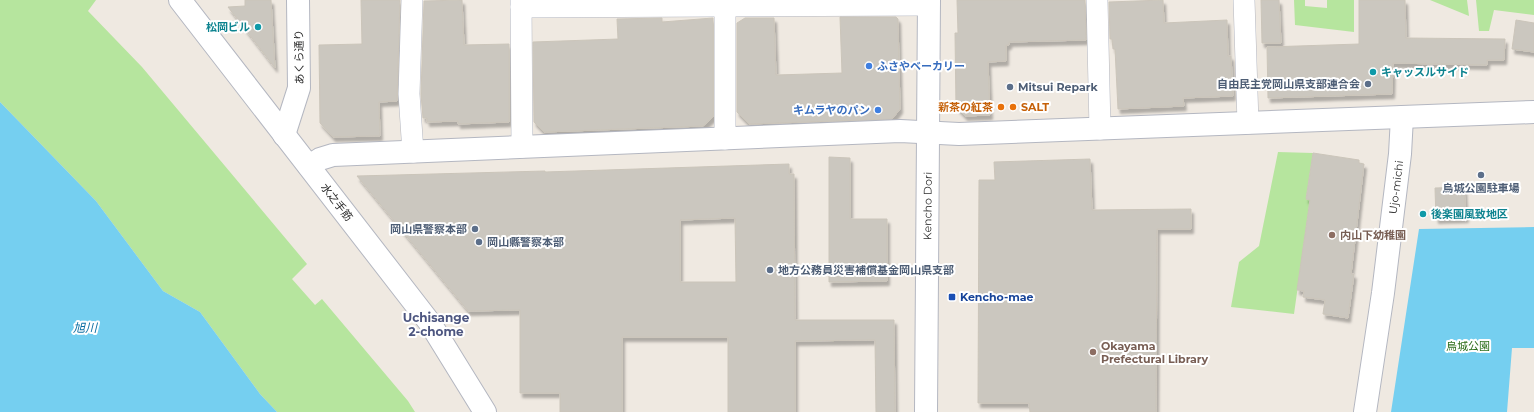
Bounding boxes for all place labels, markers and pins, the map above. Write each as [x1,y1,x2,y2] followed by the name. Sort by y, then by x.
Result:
[206,20,250,34] place label: 松岡ビル
[253,22,263,32] marker: 松岡ビル
[877,59,965,73] place label: ふさやベーカリー
[864,61,874,71] marker: ふさやベーカリー
[1381,65,1469,79] place label: キャッスルサイド
[1368,67,1378,77] marker: キャッスルサイド
[1217,77,1360,91] place label: 自由民主党岡山県支部連合会
[1363,79,1373,89] marker: 自由民主党岡山県支部連合会
[1018,80,1098,94] place label: Mitsui Repark
[1005,82,1015,92] marker: Mitsui Repark
[938,100,993,114] place label: 新茶の紅茶
[1021,100,1049,114] place label: SALT
[996,102,1006,112] marker: 新茶の紅茶
[1008,102,1018,112] marker: SALT
[793,103,870,117] place label: キムラヤのパン
[873,105,883,115] marker: キムラヤのパン
[1476,170,1486,180] marker: 烏城公園駐車場
[1443,181,1520,195] place label: 烏城公園駐車場
[1431,207,1508,221] place label: 後楽園風致地区
[1418,209,1428,219] marker: 後楽園風致地区
[390,222,467,236] place label: 岡山県警察本部
[470,224,480,234] marker: 岡山県警察本部
[1340,228,1406,242] place label: 内山下幼稚園
[1327,230,1337,240] marker: 内山下幼稚園
[487,235,564,249] place label: 岡山縣警察本部
[474,237,484,247] marker: 岡山縣警察本部
[778,263,954,277] place label: 地方公務員災害補償基金岡山県支部
[765,265,775,275] marker: 地方公務員災害補償基金岡山県支部
[960,290,1034,304] place label: Kencho-mae
[947,292,957,302] marker: Kencho-mae
[1101,339,1208,366] place label: Okayama Prefectural Library
[1088,347,1098,357] marker: Okayama Prefectural Library

